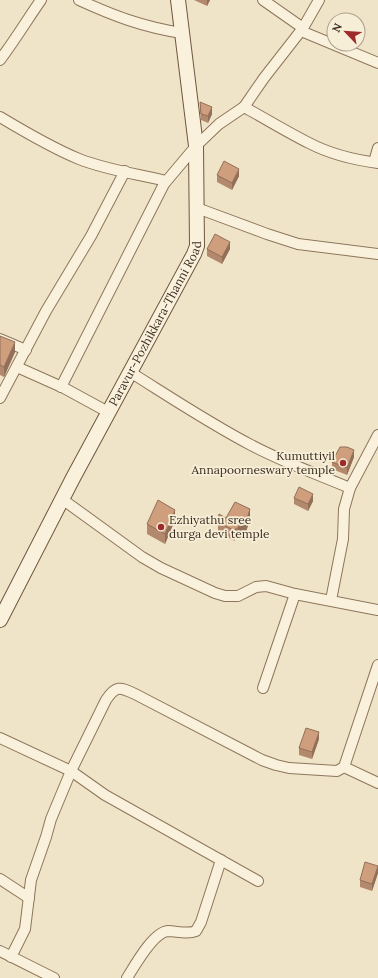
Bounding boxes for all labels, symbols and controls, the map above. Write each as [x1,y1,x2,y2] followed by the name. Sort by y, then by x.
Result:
[326,12,366,52] north arrow
[329,21,345,35] text: N
[105,241,204,409] street label: Paravur-Pozhikkara-Thanni Road
[191,448,335,477] place label: Kumuttiyil Annapoorneswary temple
[338,458,348,468] marker: Kumuttiyil Annapoorneswary temple
[169,512,270,541] place label: Ezhiyathu sree durga devi temple
[156,522,166,532] marker: Ezhiyathu sree durga devi temple

